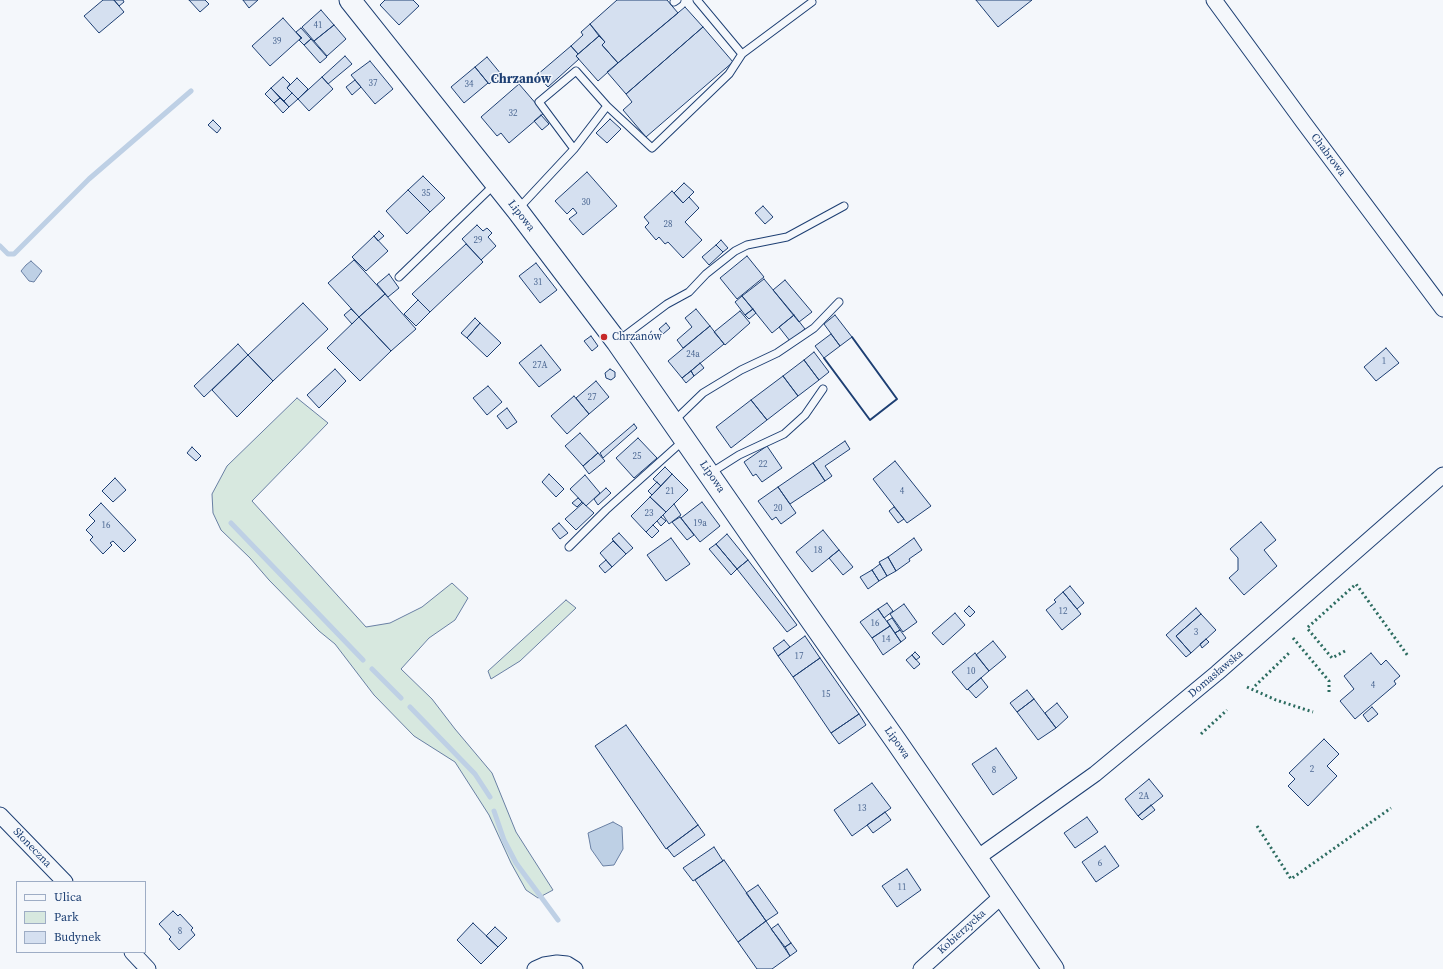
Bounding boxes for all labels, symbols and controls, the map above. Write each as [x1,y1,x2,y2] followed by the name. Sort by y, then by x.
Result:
[314,21,322,31] house number: 41
[273,37,281,47] house number: 39
[491,72,551,88] district label: Chrzanów
[369,79,377,89] house number: 37
[465,80,473,90] house number: 34
[509,109,517,119] house number: 32
[1308,131,1348,179] street label: Chabrowa
[422,189,430,199] house number: 35
[505,198,537,234] street label: Lipowa
[582,198,590,208] house number: 30
[664,220,672,230] house number: 28
[474,236,482,246] house number: 29
[534,278,542,288] house number: 31
[612,330,662,344] place label: Chrzanów
[599,332,609,342] marker: Chrzanów
[686,350,700,360] house number: 24a
[1382,357,1386,367] house number: 1
[533,361,547,371] house number: 27A
[588,393,596,403] house number: 27
[633,452,641,462] house number: 25
[696,458,728,496] street label: Lipowa
[759,460,767,470] house number: 22
[666,487,674,497] house number: 21
[900,487,904,497] house number: 4
[774,504,782,514] house number: 20
[645,509,653,519] house number: 23
[693,519,707,529] house number: 19a
[102,521,110,531] house number: 16
[814,546,822,556] house number: 18
[1059,607,1067,617] house number: 12
[871,619,879,629] house number: 16
[1194,628,1198,638] house number: 3
[882,635,890,645] house number: 14
[1186,647,1246,701] street label: Domasławska
[795,652,803,662] house number: 17
[967,667,975,677] house number: 10
[1371,681,1375,691] house number: 4
[822,690,830,700] house number: 15
[881,724,913,762] street label: Lipowa
[1310,765,1314,775] house number: 2
[992,766,996,776] house number: 8
[1139,792,1149,802] house number: 2A
[858,804,866,814] house number: 13
[10,826,54,870] street label: Słoneczna
[1098,859,1102,869] house number: 6
[16,881,146,953] legend
[898,883,906,893] house number: 11
[54,889,82,905] text: Ulica
[935,907,989,957] street label: Kobierzycka
[54,909,79,925] text: Park
[178,927,182,937] house number: 8
[54,929,101,945] text: Budynek

